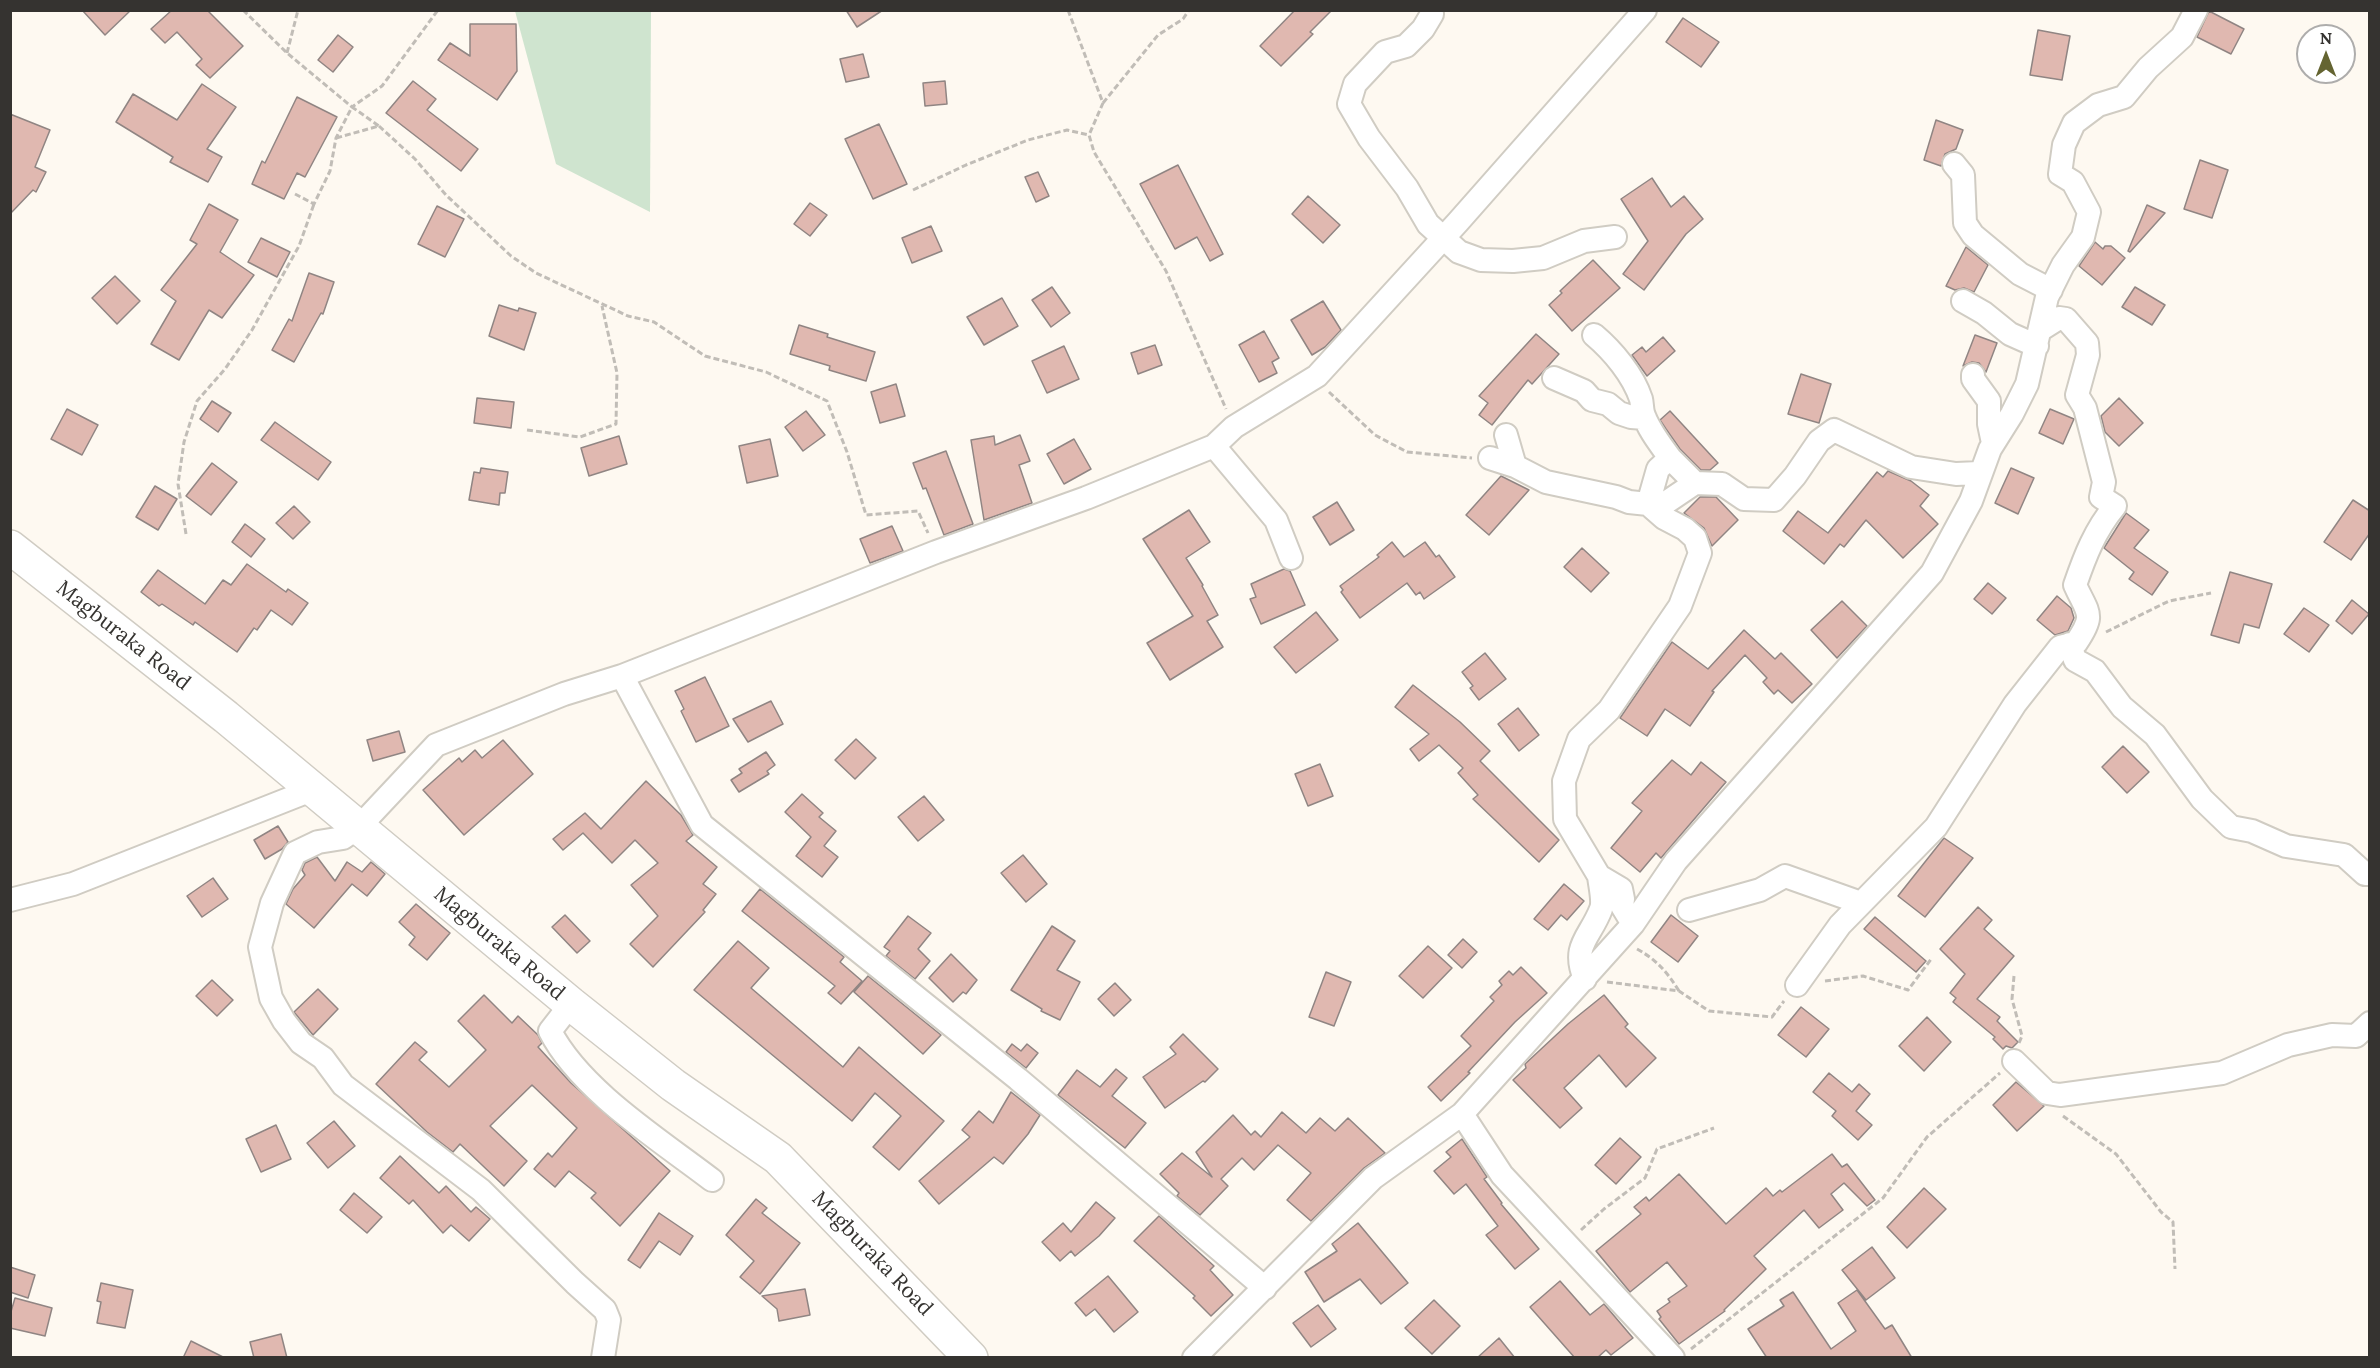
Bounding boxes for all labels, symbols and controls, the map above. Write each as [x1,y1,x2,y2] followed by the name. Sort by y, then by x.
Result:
[2296,24,2356,84] north arrow
[2320,28,2332,48] text: N
[51,576,195,696] street label: Magburaka Road
[428,882,570,1006] street label: Magburaka Road
[806,1187,938,1321] street label: Magburaka Road

